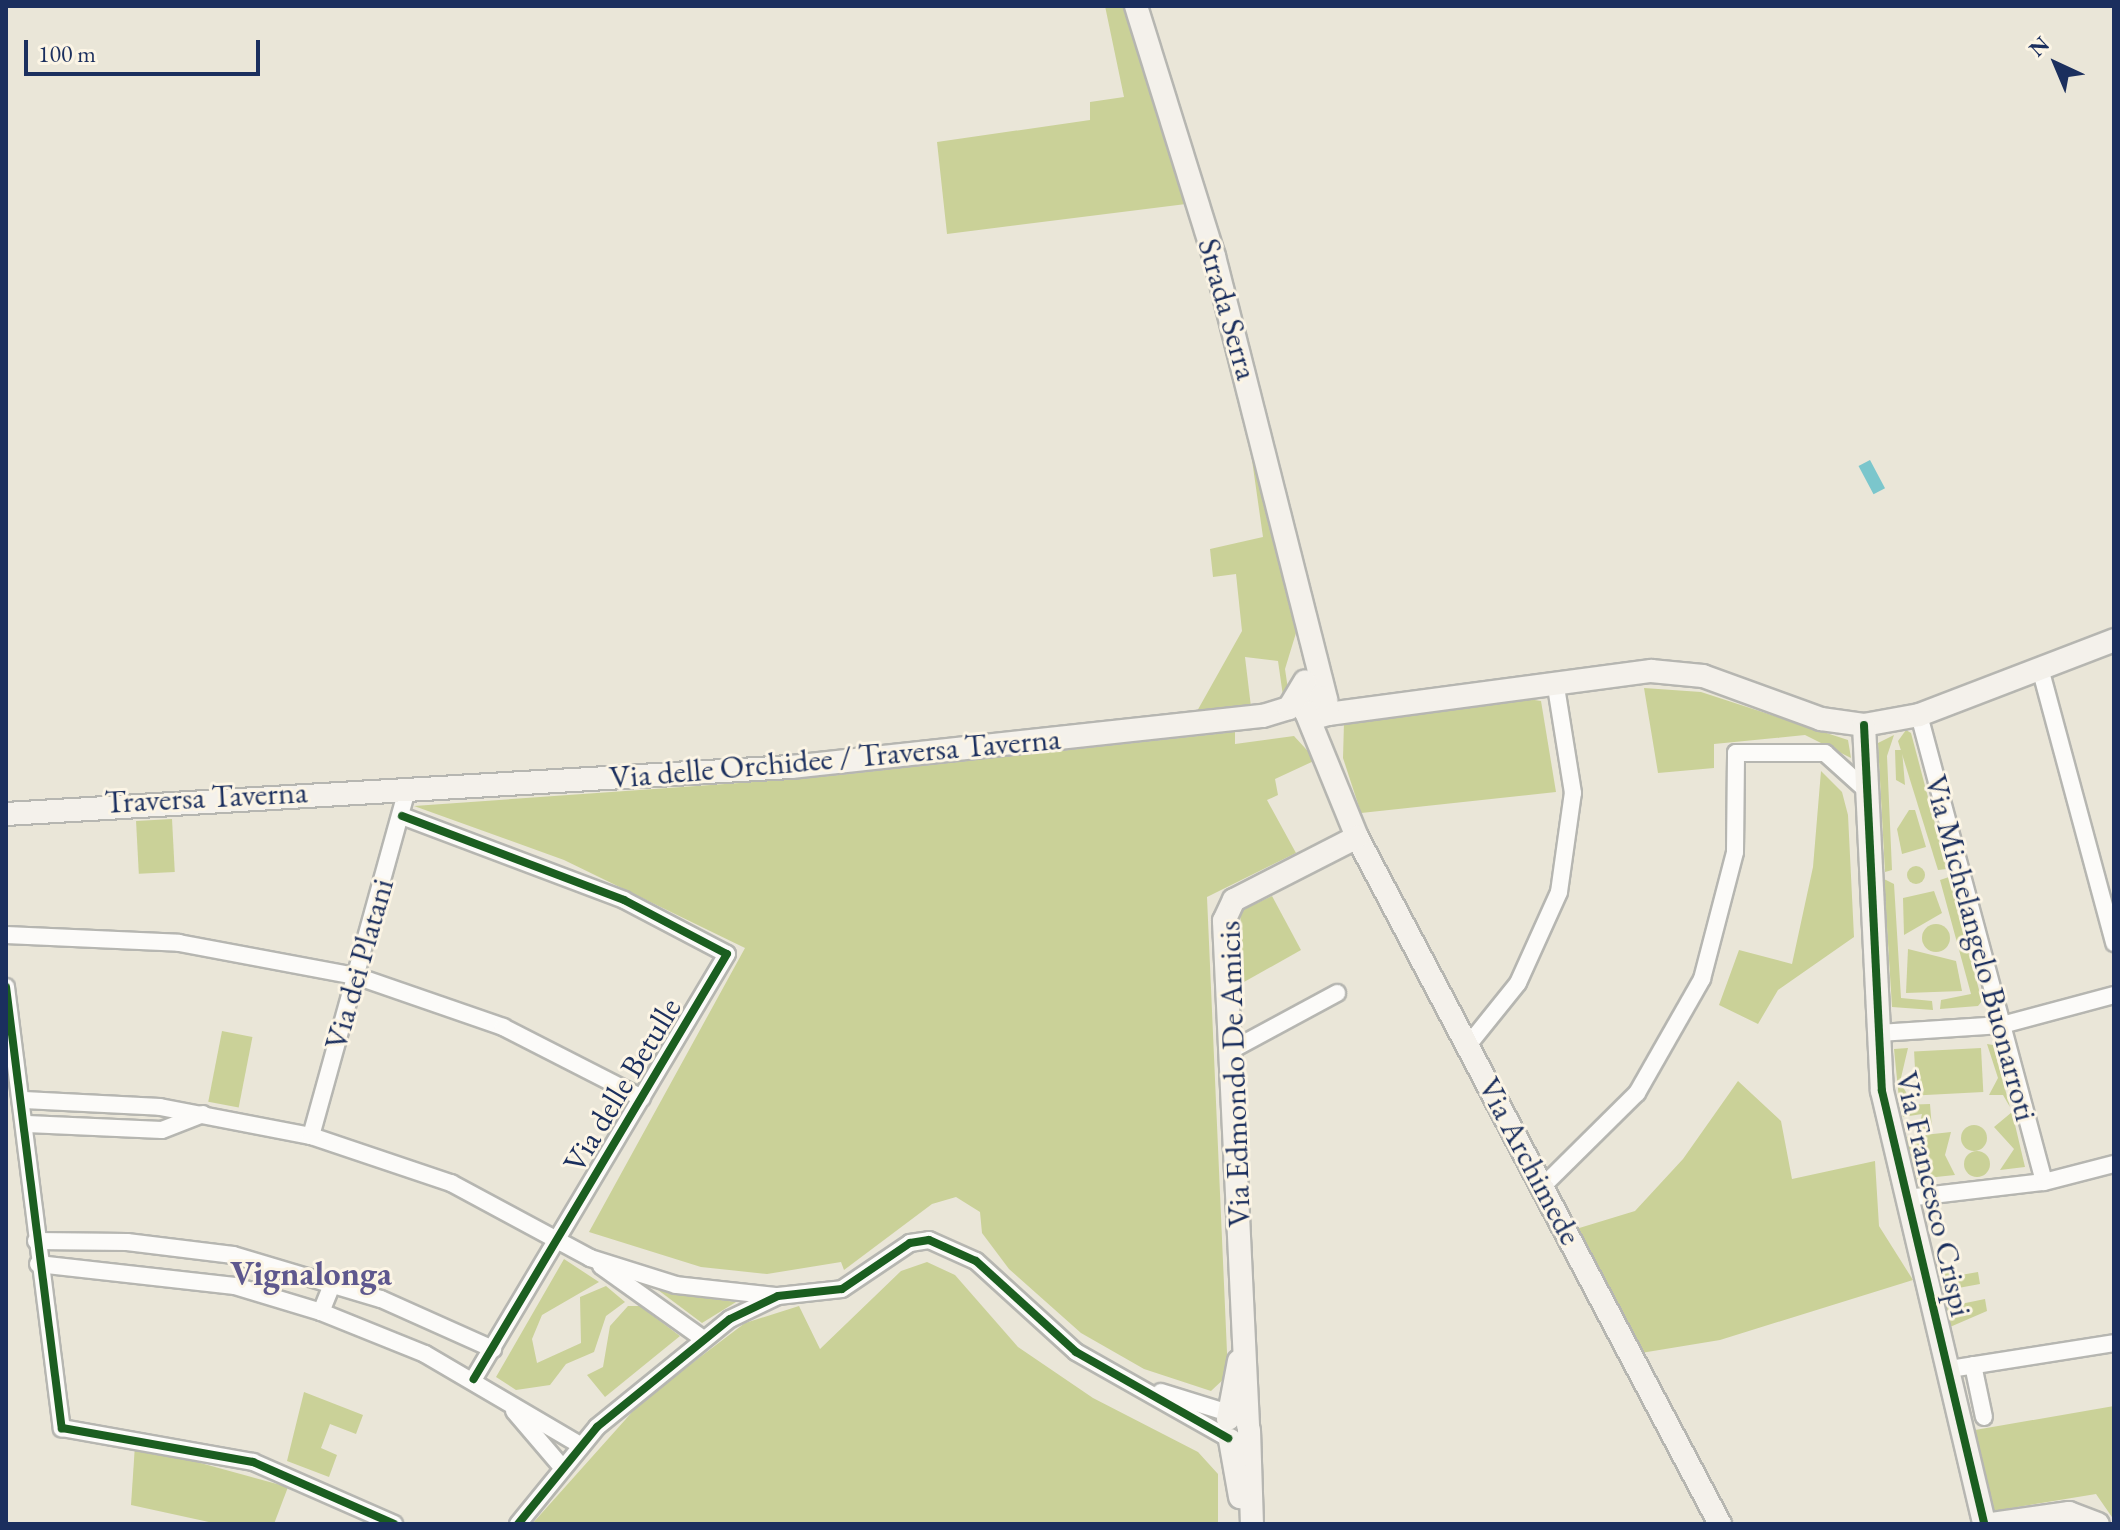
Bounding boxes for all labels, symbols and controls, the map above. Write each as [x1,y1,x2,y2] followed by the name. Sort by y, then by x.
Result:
[28,24,264,74] scale bar
[2016,24,2096,104] north arrow
[2023,30,2055,63] text: N
[38,38,96,69] text: 100 m
[1190,234,1266,384] street label: Strada Serra
[608,719,1062,797] street label: Via delle Orchidee / Traversa Taverna
[1916,771,2046,1125] street label: Via Michelangelo Buonarroti
[104,773,308,821] street label: Traversa Taverna
[316,874,402,1054] street label: Via dei Platani
[1209,920,1259,1228] street label: Via Edmondo De Amicis
[555,991,689,1179] street label: Via delle Betulle
[1887,1068,1981,1320] street label: Via Francesco Crispi
[1470,1071,1590,1251] street label: Via Archimede
[230,1254,392,1294] district label: Vignalonga

